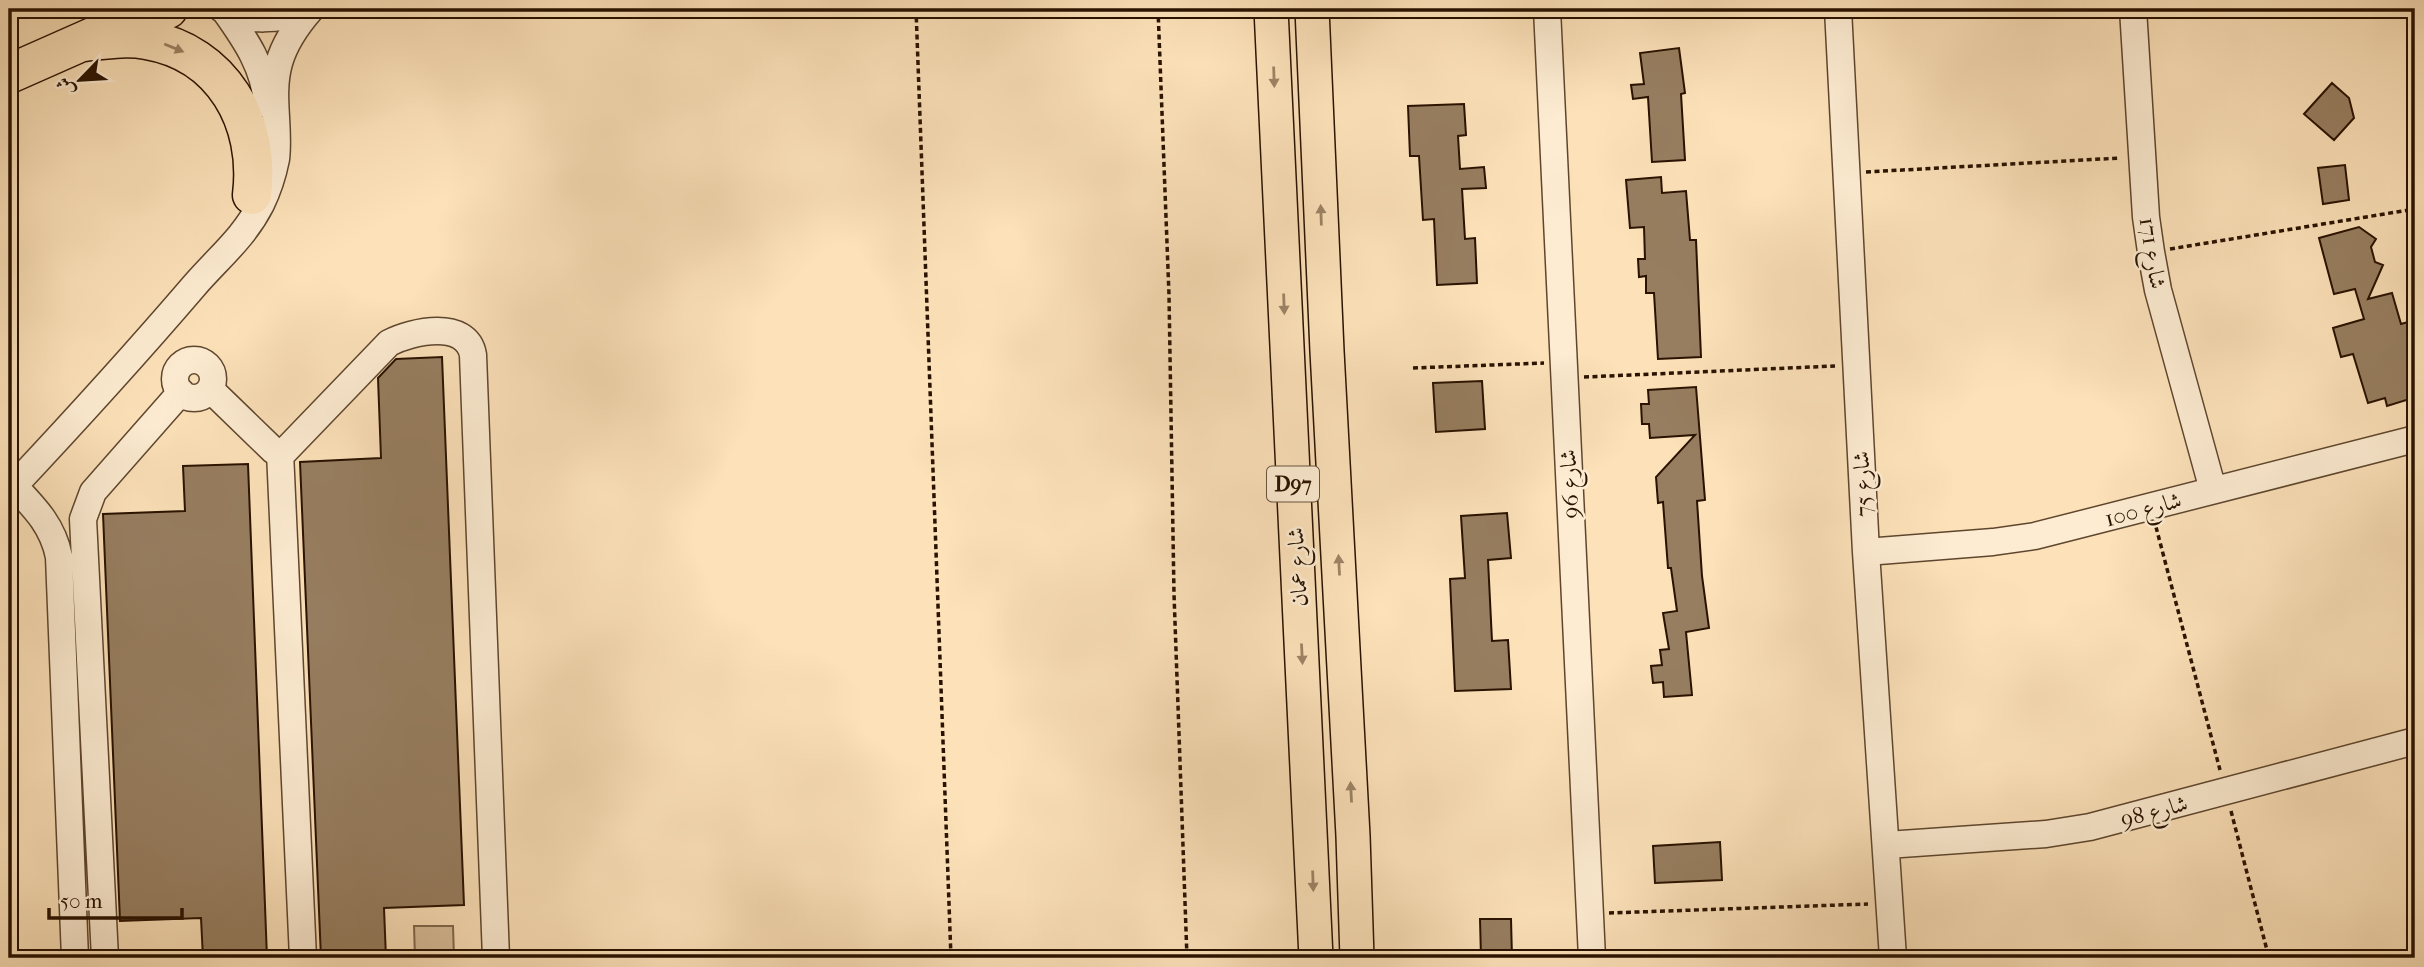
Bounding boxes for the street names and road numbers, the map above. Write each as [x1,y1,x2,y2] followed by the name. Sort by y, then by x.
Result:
[2128,215,2172,292] street label: شارع 171
[1554,448,1591,519] street label: شارع 96
[1847,450,1884,518] street label: شارع 75
[1267,466,1319,502] road number: D97
[2102,486,2186,538] street label: شارع 100
[1282,526,1319,607] street label: شارع عمان
[2118,790,2192,839] street label: شارع 98

